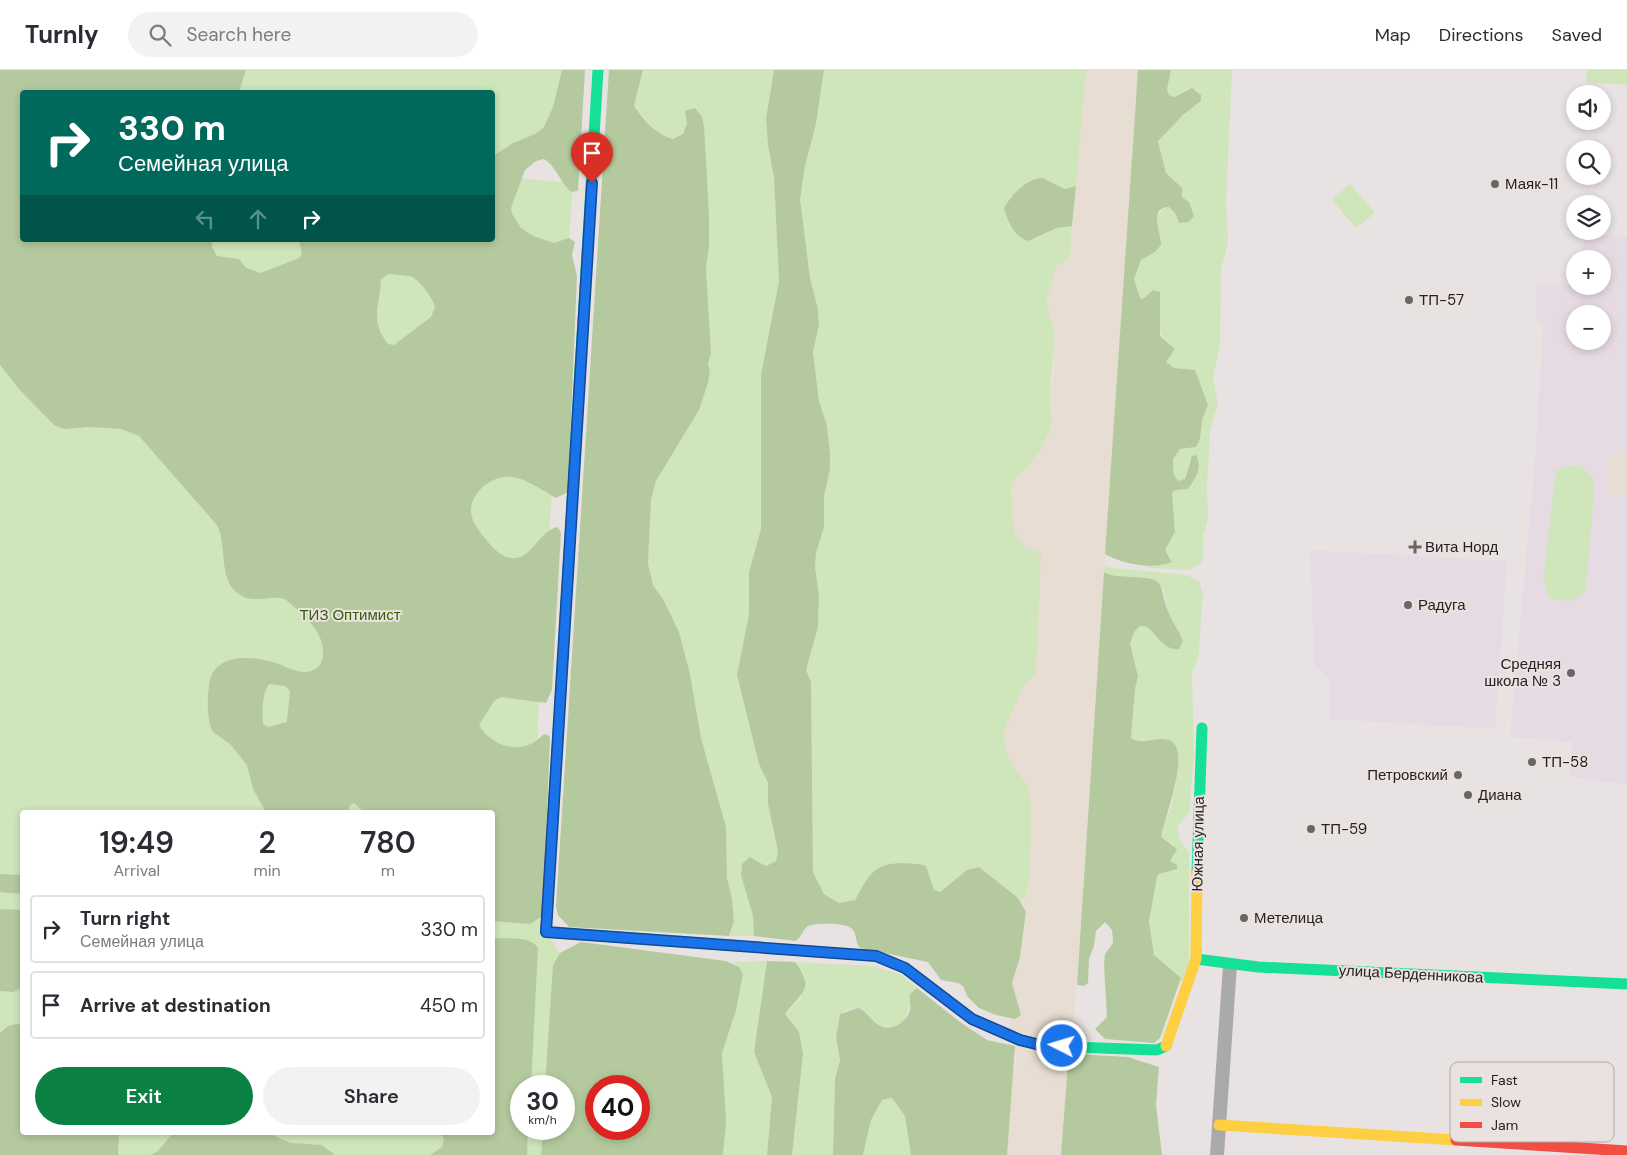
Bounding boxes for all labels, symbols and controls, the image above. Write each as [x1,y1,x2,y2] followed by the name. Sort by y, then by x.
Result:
[128,12,478,57] search box
[25,19,98,50] text: Turnly
[146,21,174,49] icon: search
[186,22,291,47] text: Search here
[1375,23,1411,47] text: Map
[1439,23,1524,47] text: Directions
[1552,23,1602,47] text: Saved
[1566,85,1611,350] map controls
[1566,85,1611,130] button: sound
[118,105,226,151] text: 330 m
[35,110,100,175] icon: right
[571,132,613,183] pin
[578,139,606,167] icon: arrive
[1566,140,1611,185] button: search
[118,149,288,178] text: Семейная улица
[1505,174,1558,194] place label: Маяк-11
[1489,178,1501,190] marker: Маяк-11
[1566,195,1611,240] button: layers
[191,205,219,233] icon: left
[244,205,272,233] icon: ahead
[297,205,325,233] icon: right
[1566,250,1611,295] button: +
[1419,290,1464,310] place label: ТП-57
[1403,294,1415,306] marker: ТП-57
[1566,305,1611,350] button: −
[1425,537,1499,557] place label: Вита Норд
[1409,541,1421,553] marker: Вита Норд
[1418,595,1466,615] place label: Радуга
[1402,599,1414,611] marker: Радуга
[299,605,401,625] park label: ТИЗ Оптимист
[1484,654,1561,691] place label: Средняя школа № 3
[1565,667,1577,679] marker: Средняя школа № 3
[1542,752,1588,772] place label: ТП-58
[1526,756,1538,768] marker: ТП-58
[1367,765,1448,785] place label: Петровский
[1452,769,1464,781] marker: Петровский
[1478,785,1522,805] place label: Диана
[1462,789,1474,801] marker: Диана
[1187,796,1209,892] street label: Южная улица
[1321,819,1367,839] place label: ТП-59
[99,823,174,862] text: 19:49
[258,823,276,862] text: 2
[360,823,416,862] text: 780
[1305,823,1317,835] marker: ТП-59
[113,860,160,881] text: Arrival
[253,860,281,881] text: min
[381,860,395,881] text: m
[80,906,170,931] text: Turn right
[1254,908,1324,928] place label: Метелица
[1238,912,1250,924] marker: Метелица
[37,915,65,943] icon: right
[421,917,478,942] text: 330 m
[80,931,204,952] text: Семейная улица
[1338,960,1484,988] street label: улица Берденникова
[37,991,65,1019] icon: arrive
[80,993,271,1018] text: Arrive at destination
[420,993,478,1018] text: 450 m
[1035,1019,1087,1071] position arrow
[1450,1062,1614,1142] legend
[35,1067,253,1125] button: Exit
[263,1067,480,1125] button: Share
[1491,1071,1518,1089] text: Fast
[585,1075,650,1140] speed limit sign: 40
[526,1085,559,1118] text: 30
[1491,1093,1521,1111] text: Slow
[528,1112,557,1128] text: km/h
[1491,1116,1518,1134] text: Jam

